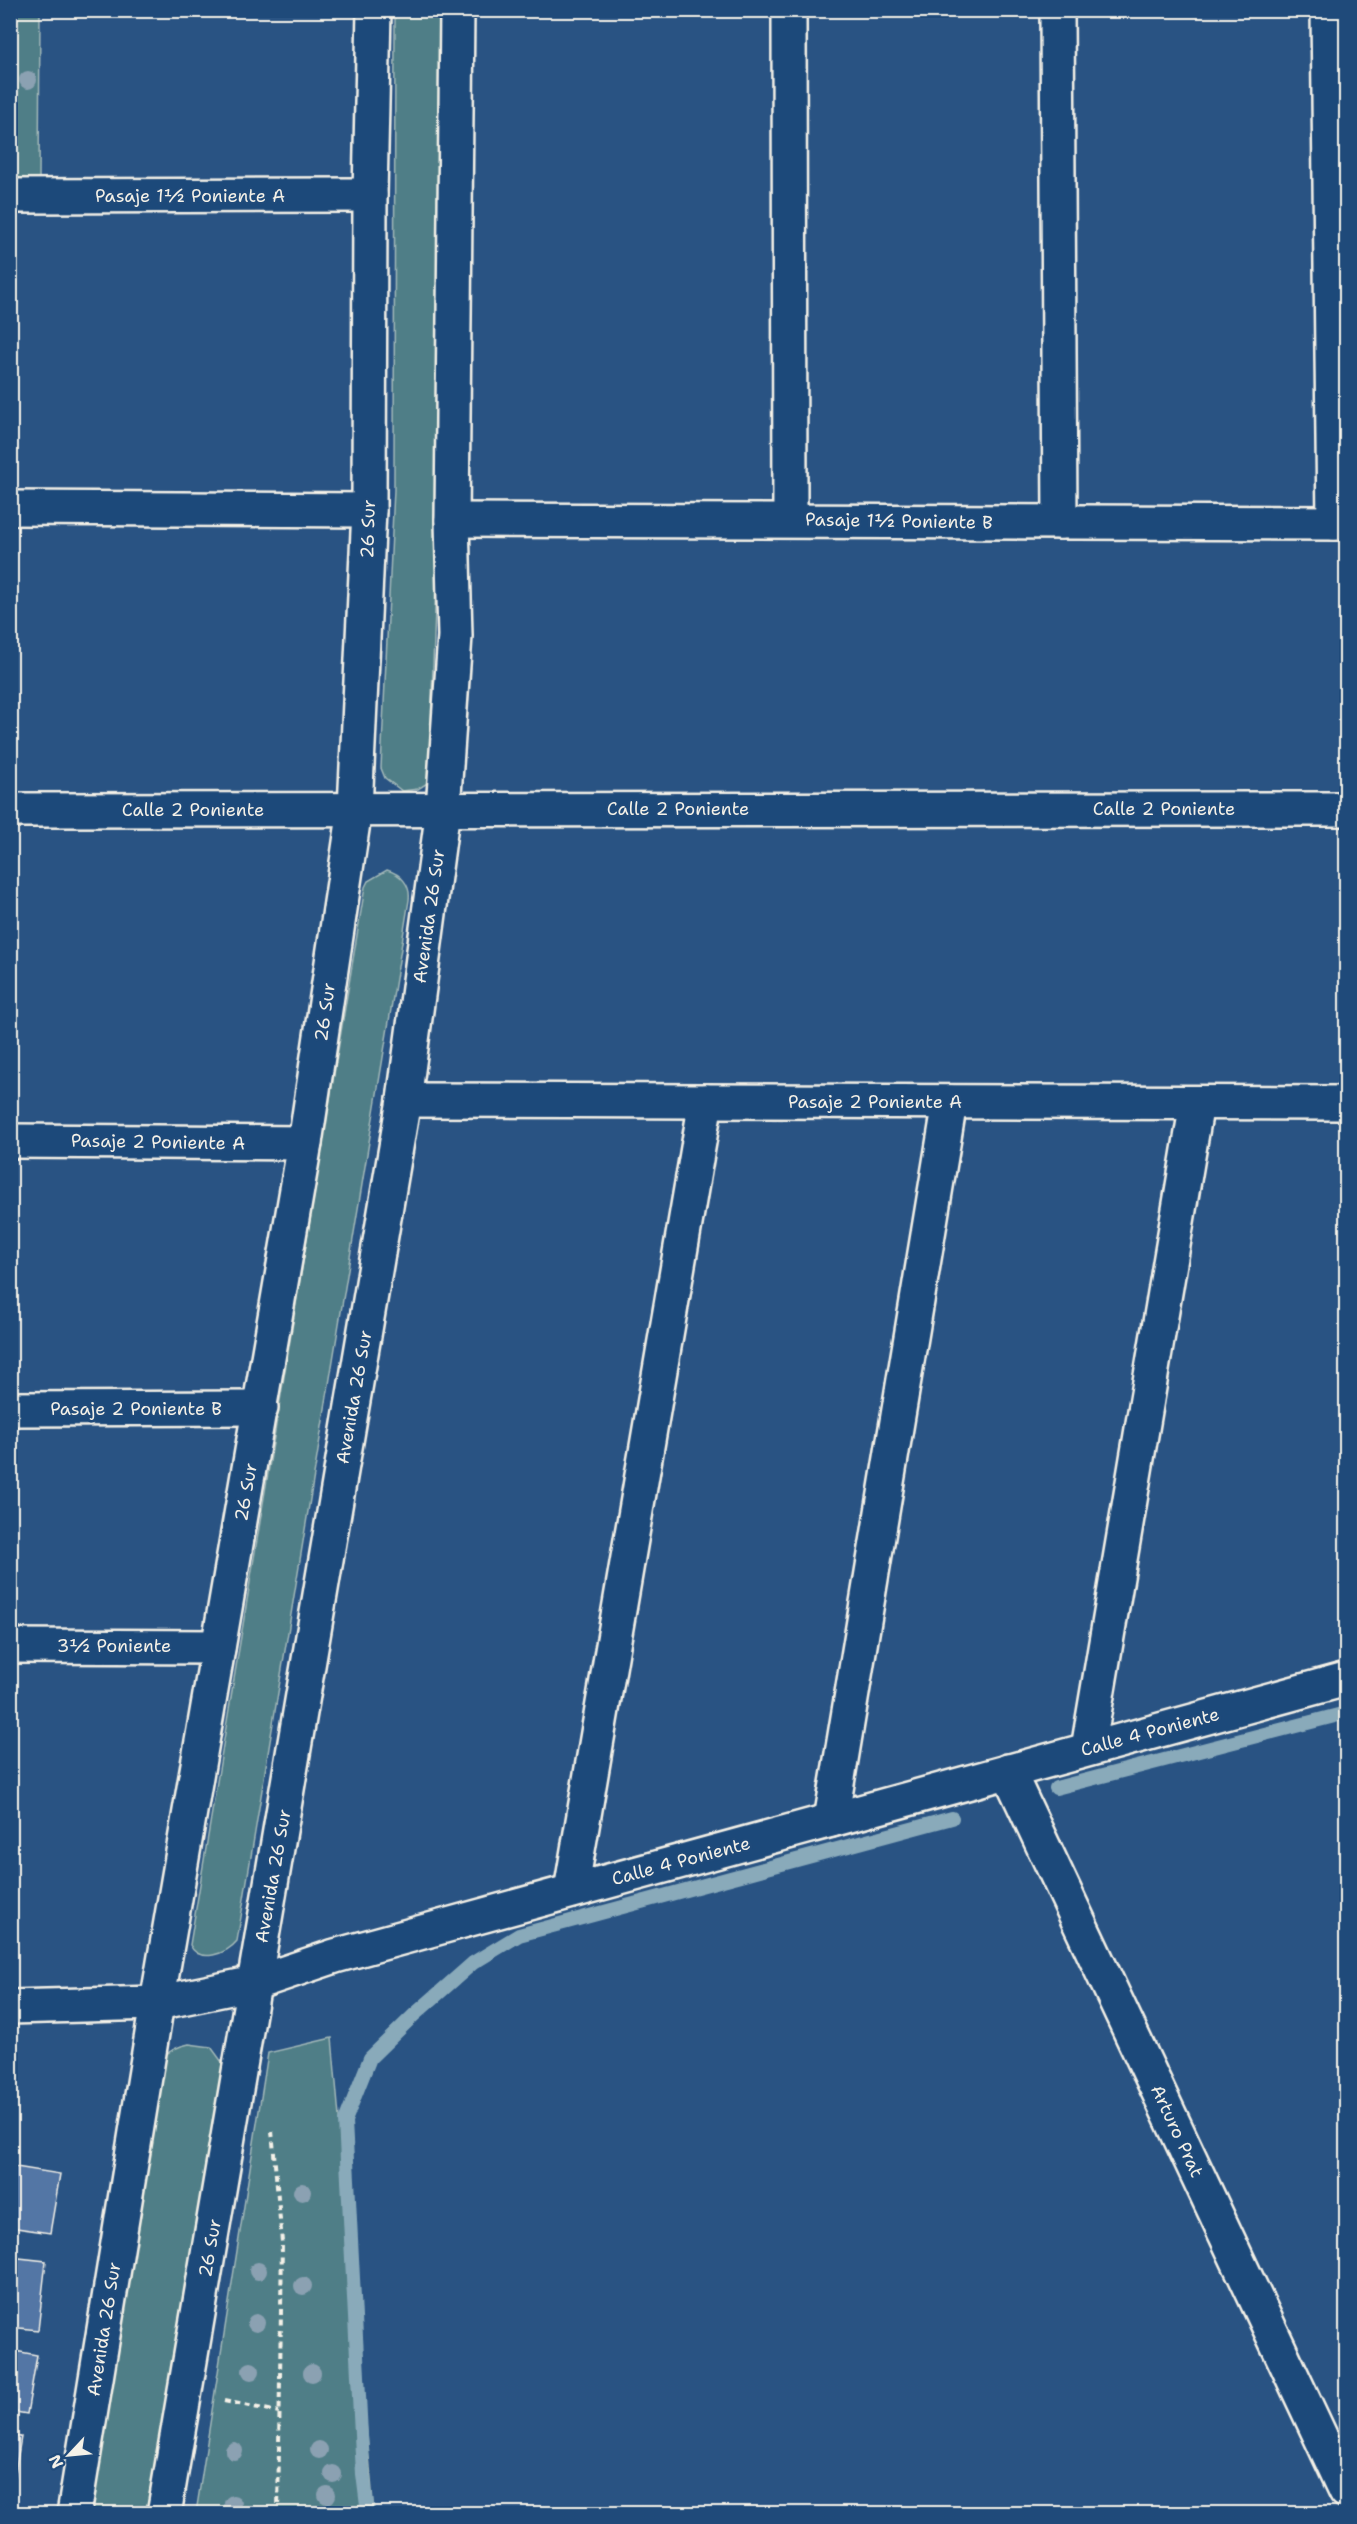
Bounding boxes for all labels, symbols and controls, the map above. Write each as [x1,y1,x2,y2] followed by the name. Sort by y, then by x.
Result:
[95,184,285,208] street label: Pasaje 1½ Poniente A
[355,499,381,559] street label: 26 Sur
[805,507,993,535] street label: Pasaje 1½ Poniente B
[607,797,749,821] street label: Calle 2 Poniente
[1093,797,1235,821] street label: Calle 2 Poniente
[122,798,264,822] street label: Calle 2 Poniente
[408,847,450,985] street label: Avenida 26 Sur
[309,981,341,1043] street label: 26 Sur
[788,1090,962,1114] street label: Pasaje 2 Poniente A
[71,1128,245,1156] street label: Pasaje 2 Poniente A
[330,1328,378,1466] street label: Avenida 26 Sur
[50,1397,222,1421] street label: Pasaje 2 Poniente B
[229,1461,263,1523] street label: 26 Sur
[57,1634,171,1658] street label: 3½ Poniente
[1078,1702,1222,1762] street label: Calle 4 Poniente
[249,1807,297,1945] street label: Avenida 26 Sur
[609,1831,753,1891] street label: Calle 4 Poniente
[1145,2081,1209,2181] street label: Arturo Prat
[193,2217,227,2279] street label: 26 Sur
[82,2260,126,2398] street label: Avenida 26 Sur
[39,2425,99,2485] north arrow
[44,2451,68,2472] text: N

